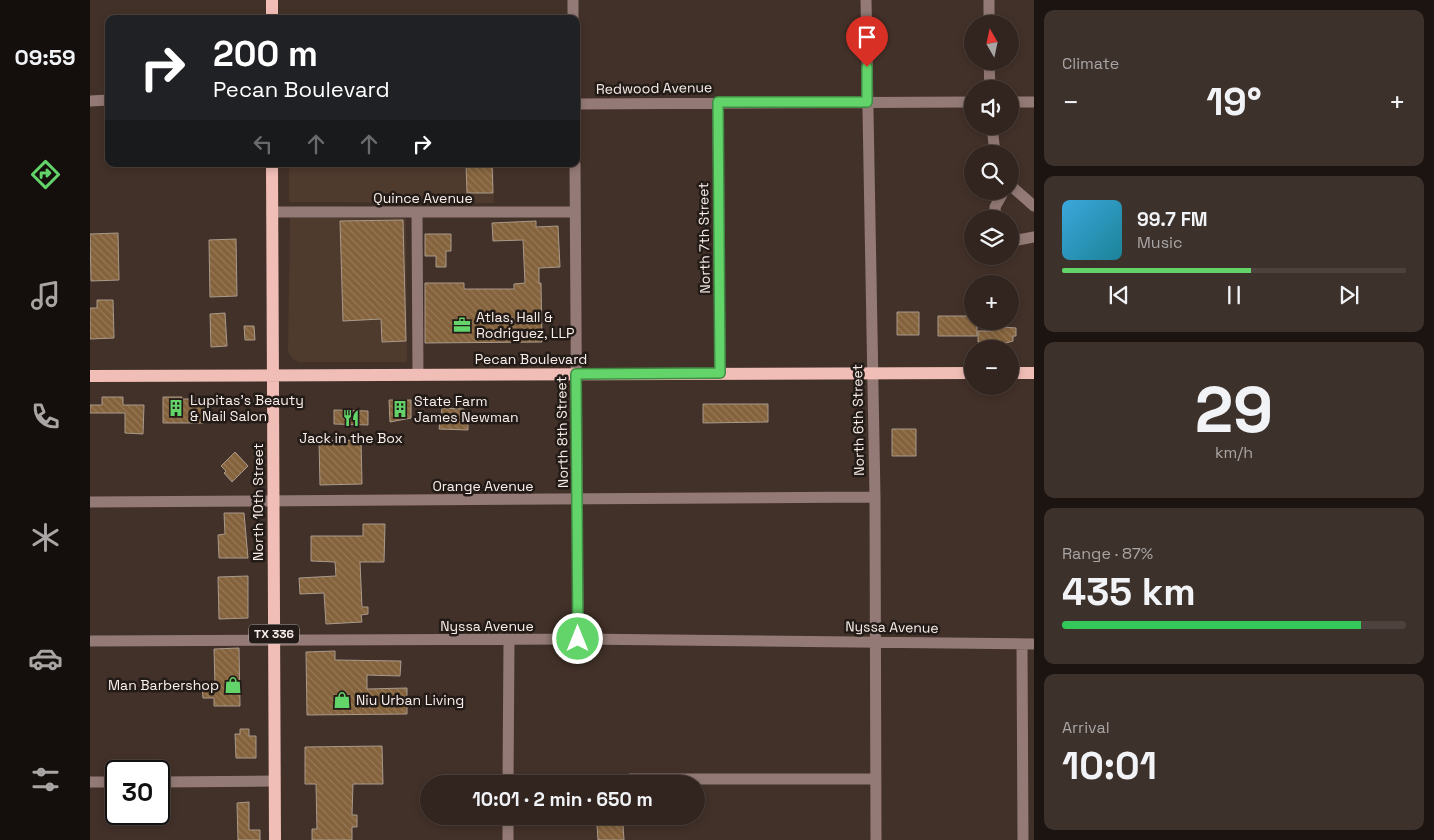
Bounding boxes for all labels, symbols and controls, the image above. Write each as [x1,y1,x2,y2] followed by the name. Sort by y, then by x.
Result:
[964,15,1019,70] north arrow
[964,15,1019,395] map controls
[846,16,888,67] pin
[853,23,881,51] icon: arrive
[213,32,318,76] text: 200 m
[130,35,195,100] icon: right
[14,43,76,71] text: 09:59
[1062,53,1119,74] text: Climate
[213,75,390,103] text: Pecan Boulevard
[596,78,712,98] street label: Redwood Avenue
[1206,78,1262,126] text: 19°
[964,80,1019,135] button: sound
[1062,84,1079,120] text: −
[1389,84,1406,120] text: +
[249,130,277,158] icon: left
[302,130,330,158] icon: ahead
[355,130,383,158] icon: ahead
[408,130,436,158] icon: right
[964,145,1019,200] button: search
[28,157,63,192] icon: directions
[694,182,714,294] street label: North 7th Street
[373,189,473,207] street label: Quince Avenue
[1137,207,1208,232] text: 99.7 FM
[964,210,1019,265] button: layers
[1137,232,1183,253] text: Music
[964,275,1019,330] button: +
[28,278,63,313] icon: music
[1105,281,1133,309] icon: previous
[1220,281,1248,309] icon: pause
[1335,281,1363,309] icon: next
[476,308,574,342] place label: Atlas, Hall & Rodriguez, LLP
[452,315,472,335] office icon: Atlas, Hall & Rodriguez, LLP
[964,340,1019,395] button: −
[475,350,587,368] street label: Pecan Boulevard
[848,364,868,476] street label: North 6th Street
[1195,368,1273,451] text: 29
[552,376,572,488] street label: North 8th Street
[190,391,304,425] place label: Lupitas's Beauty & Nail Salon
[414,392,519,426] place label: State Farm James Newman
[166,398,186,418] building icon: Lupitas's Beauty & Nail Salon
[28,399,63,434] icon: phone
[390,399,410,419] building icon: State Farm James Newman
[341,408,361,428] restaurant icon: Jack in the Box
[299,429,403,447] place label: Jack in the Box
[1215,442,1253,463] text: km/h
[249,443,267,561] street label: North 10th Street
[432,477,534,495] street label: Orange Avenue
[28,520,63,555] icon: climate
[1062,543,1153,564] text: Range · 87%
[1062,568,1196,616] text: 435 km
[551,612,603,664] position arrow
[440,617,534,635] street label: Nyssa Avenue
[845,617,939,637] street label: Nyssa Avenue
[249,624,299,644] road number: TX 336
[28,641,63,676] icon: car
[223,675,243,695] shop icon: Man Barbershop
[108,676,219,694] place label: Man Barbershop
[332,690,352,710] shop icon: Niu Urban Living
[356,691,464,709] place label: Niu Urban Living
[1062,717,1110,738] text: Arrival
[1062,742,1157,790] text: 10:01
[105,760,170,825] speed limit sign: 30
[28,762,63,797] icon: filters
[472,787,653,812] text: 10:01 · 2 min · 650 m

